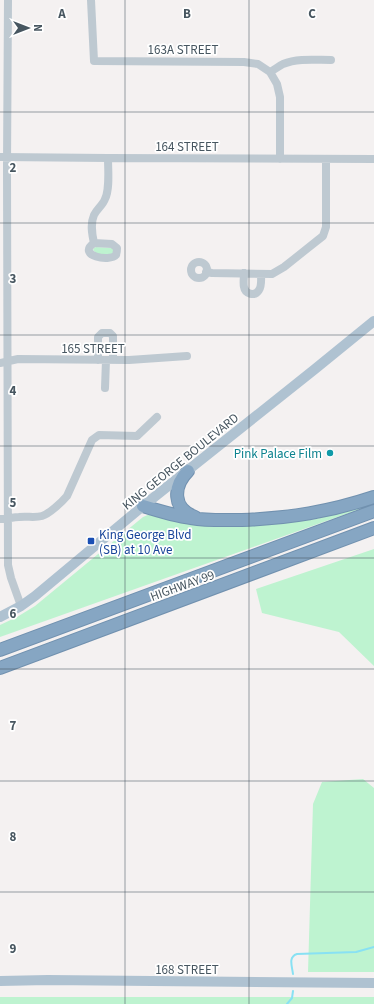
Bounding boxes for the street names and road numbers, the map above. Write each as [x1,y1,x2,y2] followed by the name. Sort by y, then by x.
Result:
[148,41,218,59] street label: 163A STREET
[155,138,219,156] street label: 164 STREET
[61,340,125,358] street label: 165 STREET
[119,409,243,514] street label: KING GEORGE BOULEVARD
[148,566,217,606] street label: HIGHWAY 99
[155,961,219,979] street label: 168 STREET

